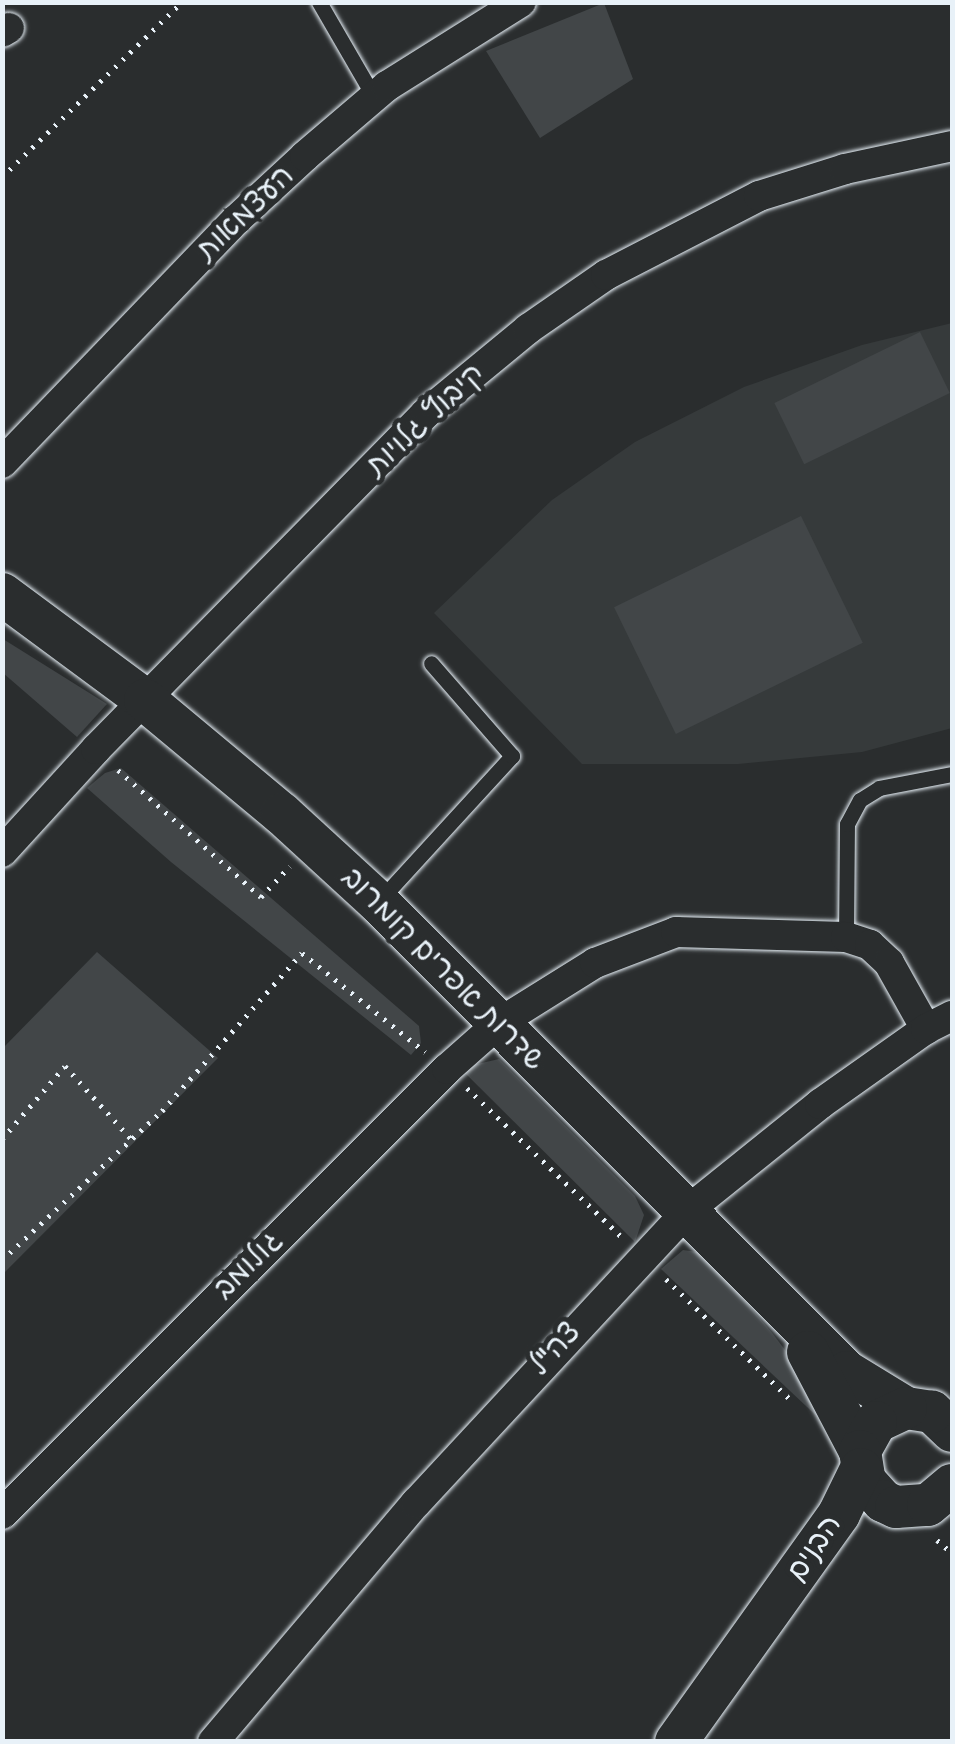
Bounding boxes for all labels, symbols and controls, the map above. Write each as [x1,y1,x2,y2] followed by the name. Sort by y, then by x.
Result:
[189,158,301,268] street label: העצמאות
[358,356,492,484] street label: קיבוץ גלויות
[334,860,552,1078] street label: שדרות אפרים קומרוב
[206,1223,290,1307] street label: גולומב
[522,1315,588,1383] street label: צה"ל
[779,1507,849,1589] street label: הבנים

